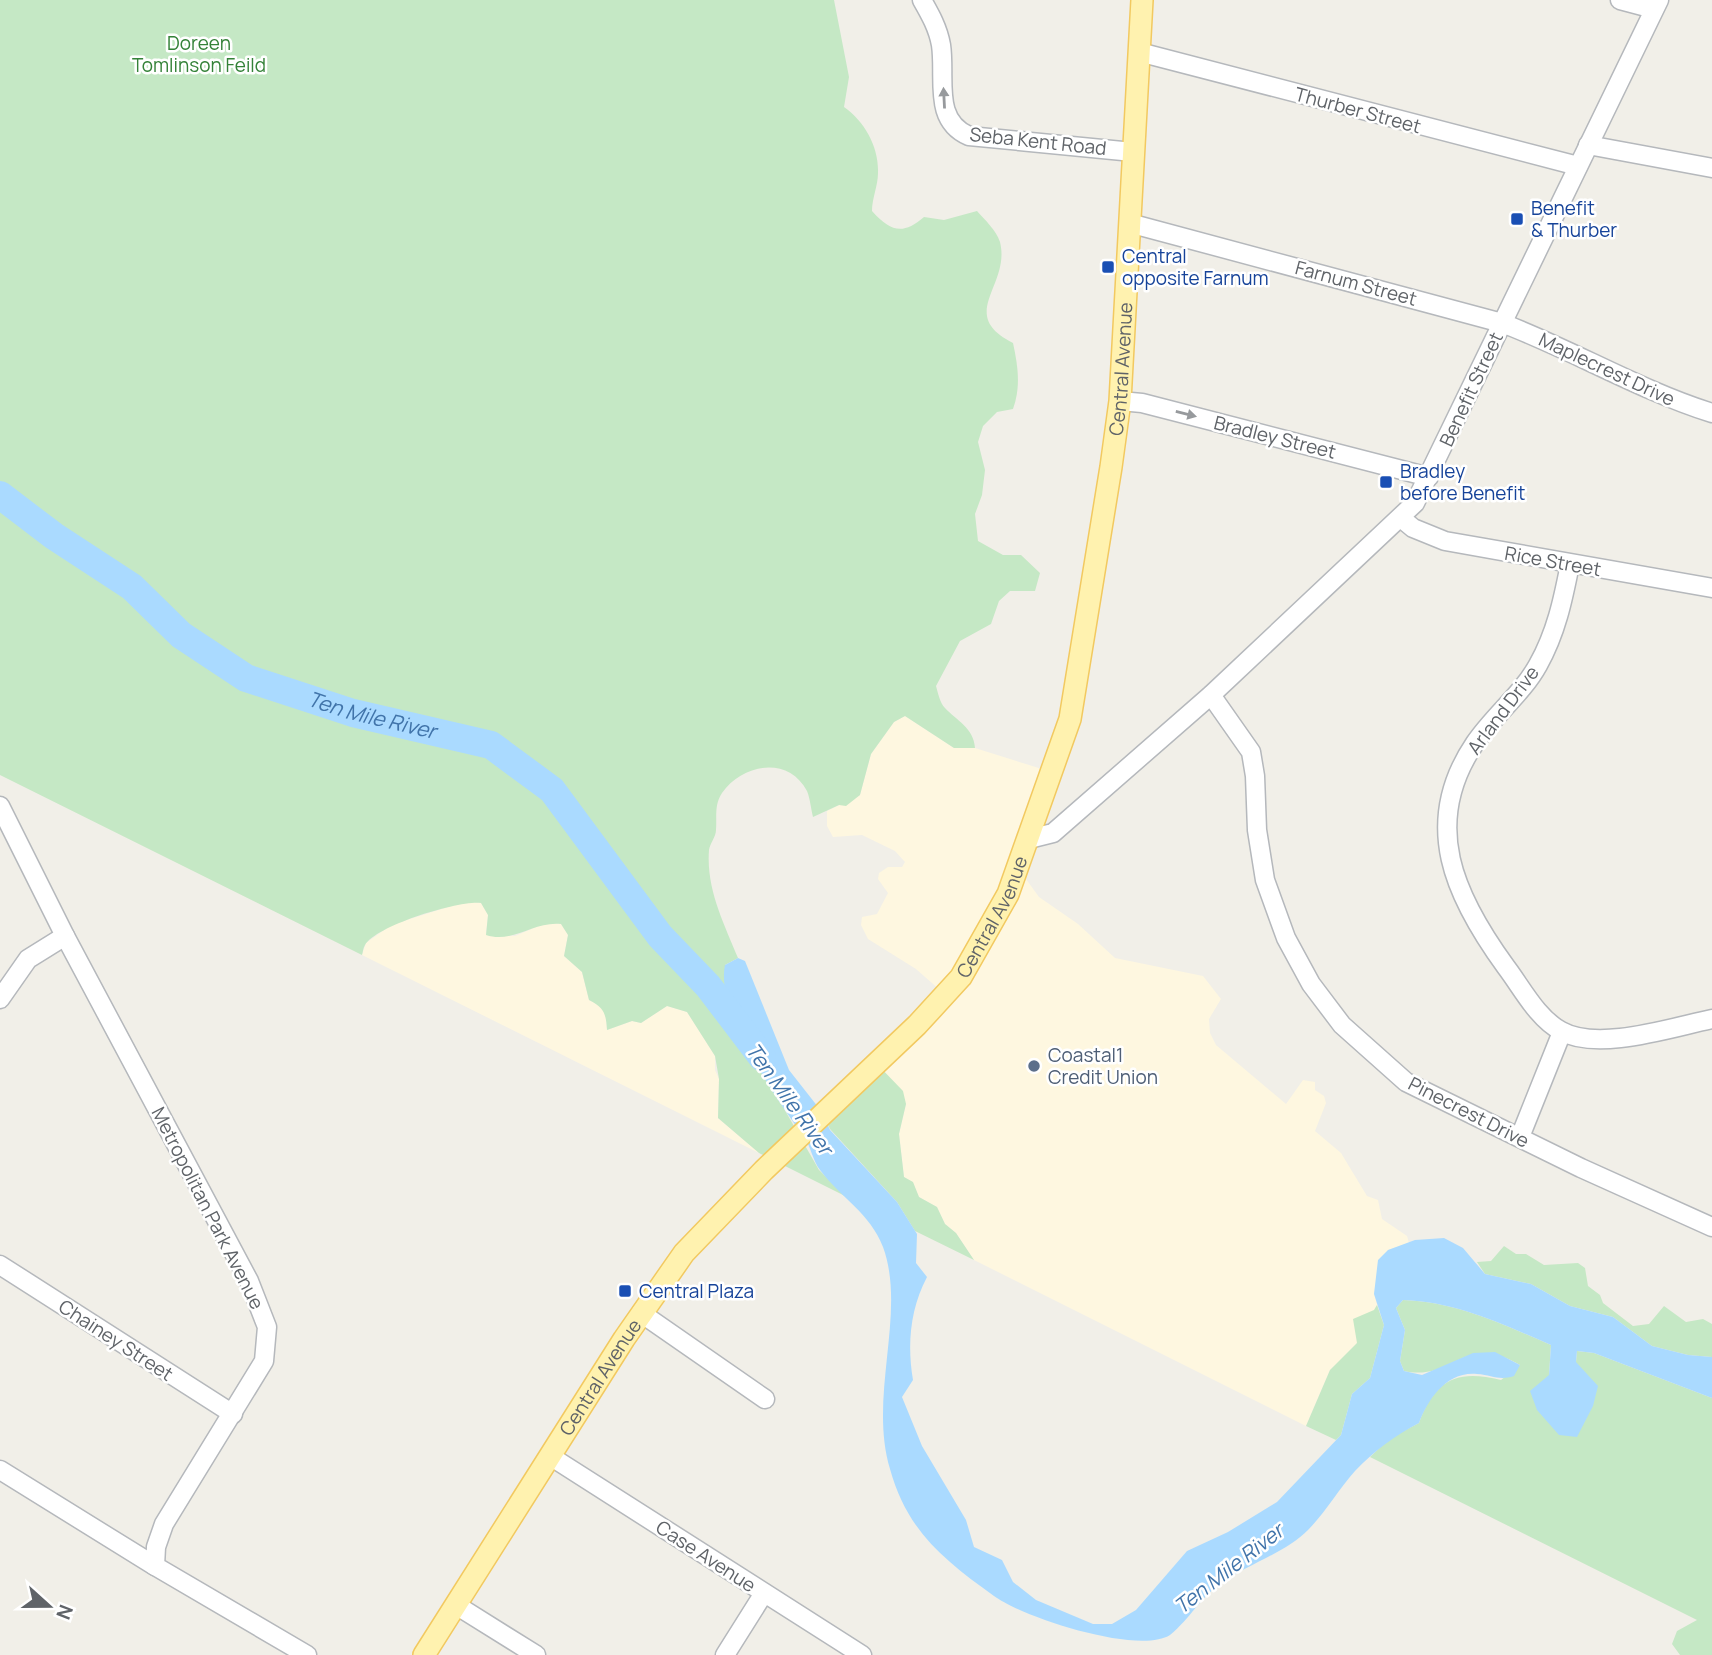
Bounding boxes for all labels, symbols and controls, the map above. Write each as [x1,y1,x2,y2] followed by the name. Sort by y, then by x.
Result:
[132,30,266,78] park label: Doreen Tomlinson Feild
[1292,81,1424,139] street label: Thurber Street
[938,86,949,108] one-way arrow
[968,121,1108,161] street label: Seba Kent Road
[1531,195,1617,243] place label: Benefit & Thurber
[1509,211,1525,227] marker: Benefit & Thurber
[1122,243,1269,291] place label: Central opposite Farnum
[1292,254,1420,312] street label: Farnum Street
[1100,259,1116,275] marker: Central opposite Farnum
[1102,302,1138,437] street label: Central Avenue
[1535,326,1679,412] street label: Maplecrest Drive
[1433,328,1509,450] street label: Benefit Street
[1176,409,1198,420] one-way arrow
[1211,409,1339,465] street label: Bradley Street
[1400,458,1525,506] place label: Bradley before Benefit
[1378,474,1394,490] marker: Bradley before Benefit
[1503,540,1603,582] street label: Rice Street
[1461,660,1545,760] street label: Arland Drive
[304,684,441,745] water label: Ten Mile River
[950,852,1033,982] street label: Central Avenue
[740,1037,841,1162] water label: Ten Mile River
[1048,1042,1158,1090] place label: Coastal1 Credit Union
[1026,1058,1042,1074] marker: Coastal1 Credit Union
[1404,1070,1534,1154] street label: Pinecrest Drive
[146,1102,270,1314] street label: Metropolitan Park Avenue
[639,1278,754,1304] place label: Central Plaza
[617,1283,633,1299] marker: Central Plaza
[54,1293,178,1387] street label: Chainey Street
[553,1314,647,1440] street label: Central Avenue
[651,1514,761,1598] street label: Case Avenue
[1168,1515,1291,1620] water label: Ten Mile River
[14,1571,84,1641] north arrow
[50,1601,79,1623] text: N

